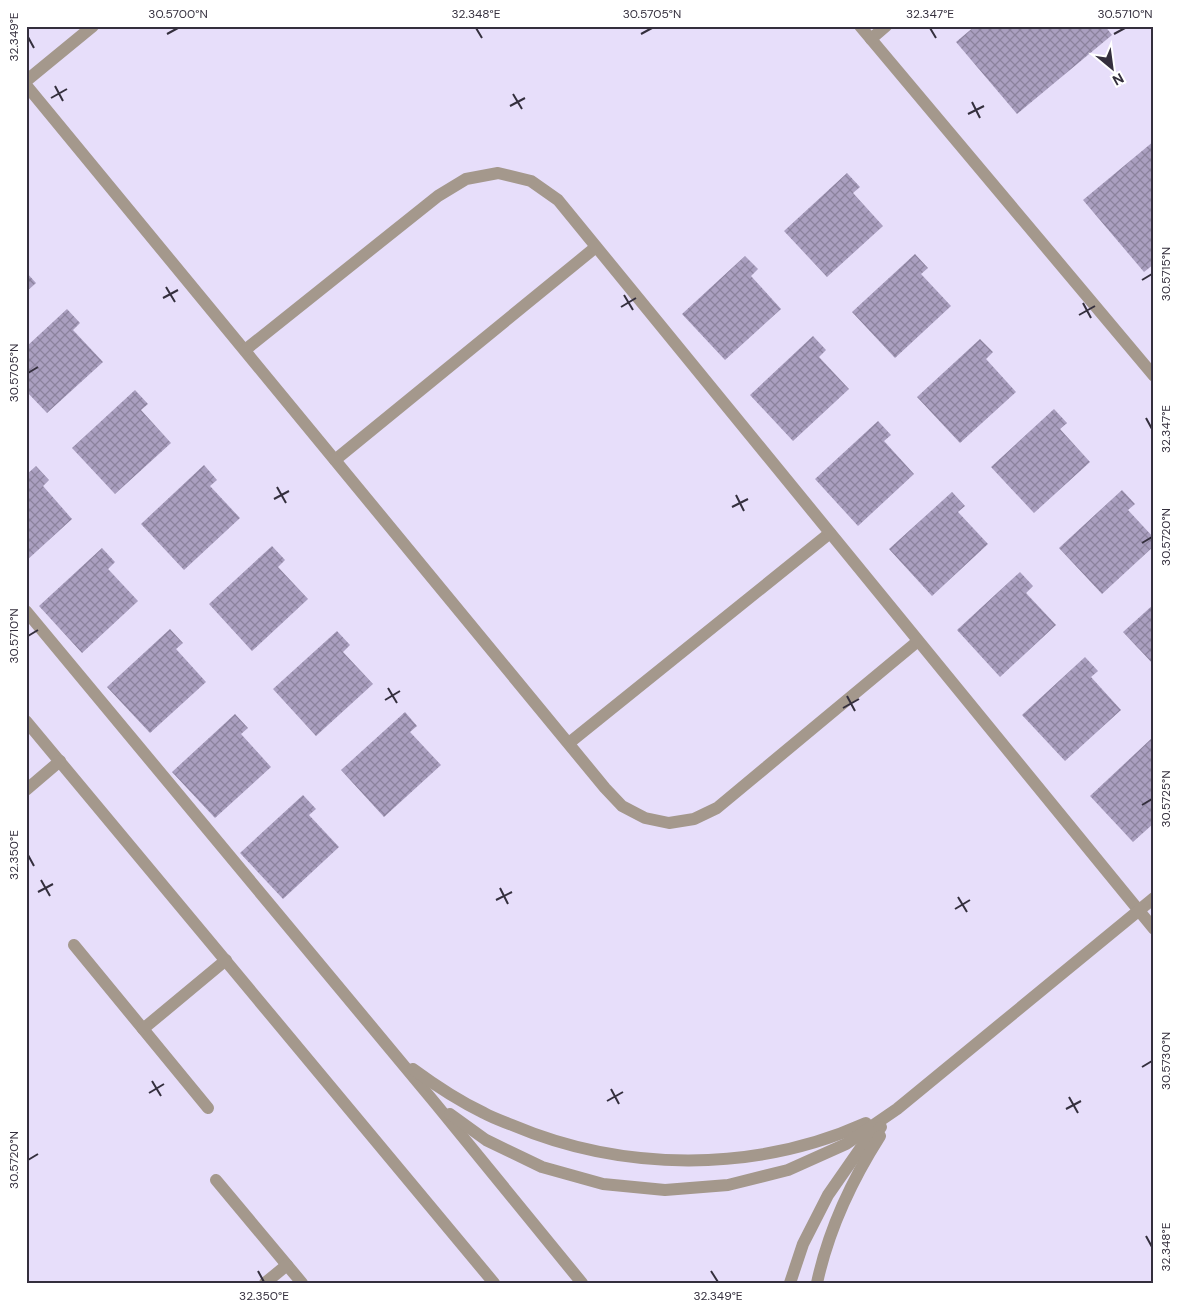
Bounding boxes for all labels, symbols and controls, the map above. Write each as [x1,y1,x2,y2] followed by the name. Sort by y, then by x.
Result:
[148,6,208,22] text: 30.5700°N
[452,6,501,22] text: 32.348°E
[623,6,681,22] text: 30.5705°N
[906,6,954,22] text: 32.347°E
[1097,6,1153,22] text: 30.5710°N
[6,12,22,62] text: 32.349°E
[1088,42,1138,92] north arrow
[1109,69,1127,90] text: N
[1158,247,1174,301] text: 30.5715°N
[6,344,22,402] text: 30.5705°N
[1158,405,1174,453] text: 32.347°E
[1158,508,1174,566] text: 30.5720°N
[6,608,22,664] text: 30.5710°N
[1158,770,1174,828] text: 30.5725°N
[6,830,22,880] text: 32.350°E
[1158,1032,1174,1090] text: 30.5730°N
[6,1131,22,1189] text: 30.5720°N
[1158,1222,1174,1271] text: 32.348°E
[239,1288,289,1304] text: 32.350°E
[693,1288,743,1304] text: 32.349°E

